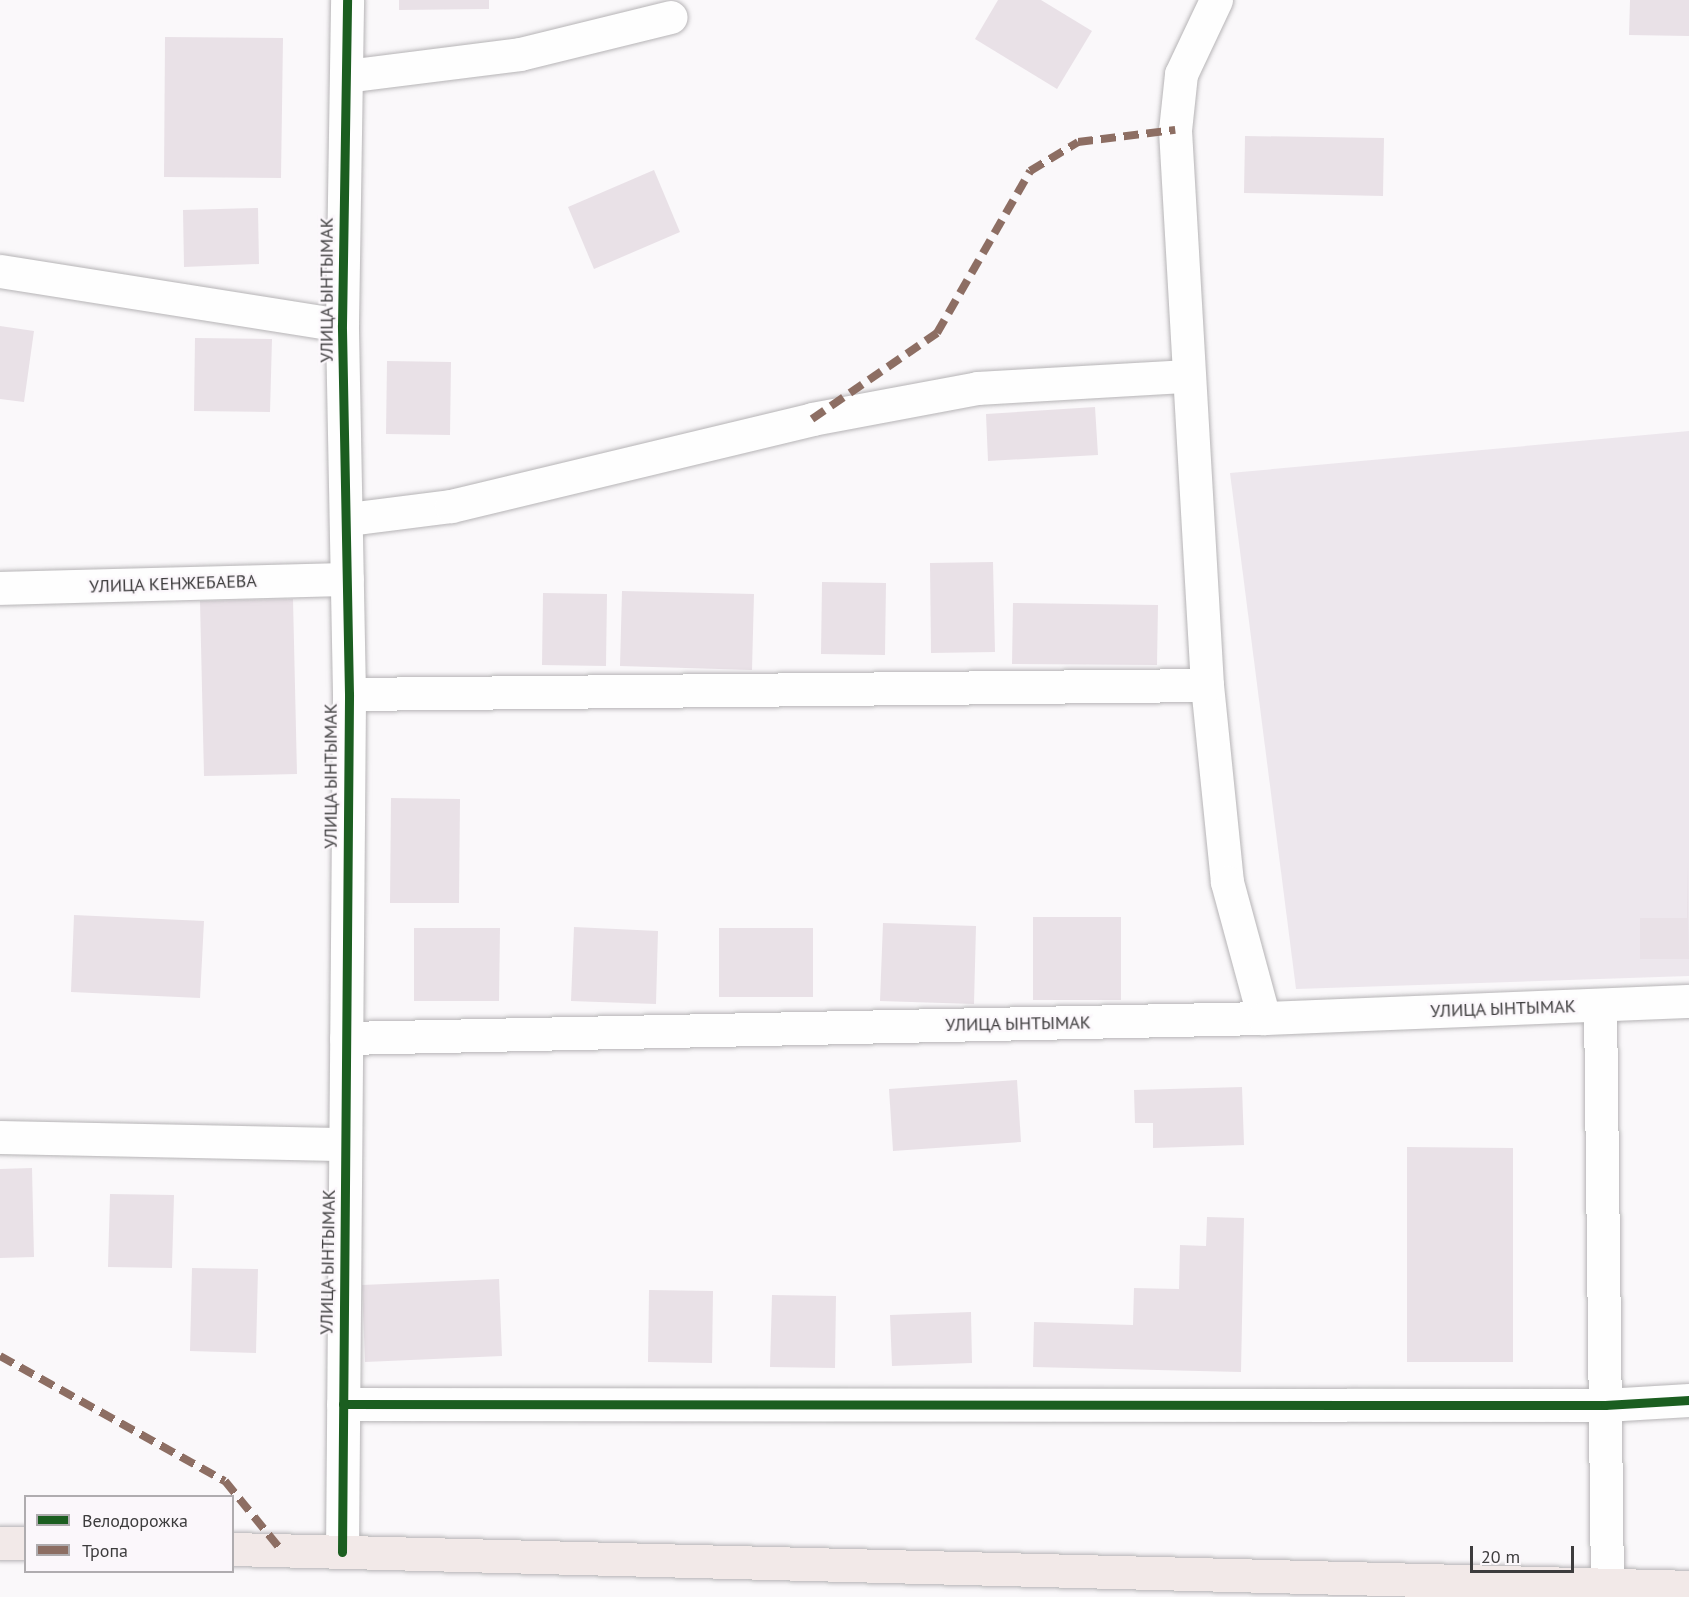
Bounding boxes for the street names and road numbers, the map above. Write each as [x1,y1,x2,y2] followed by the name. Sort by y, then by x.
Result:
[316,217,338,363] street label: УЛИЦА ЫНТЫМАК
[88,570,258,598] street label: УЛИЦА КЕНЖЕБАЕВА
[320,703,342,849] street label: УЛИЦА ЫНТЫМАК
[1430,996,1576,1022] street label: УЛИЦА ЫНТЫМАК
[945,1012,1091,1036] street label: УЛИЦА ЫНТЫМАК
[316,1189,340,1335] street label: УЛИЦА ЫНТЫМАК

